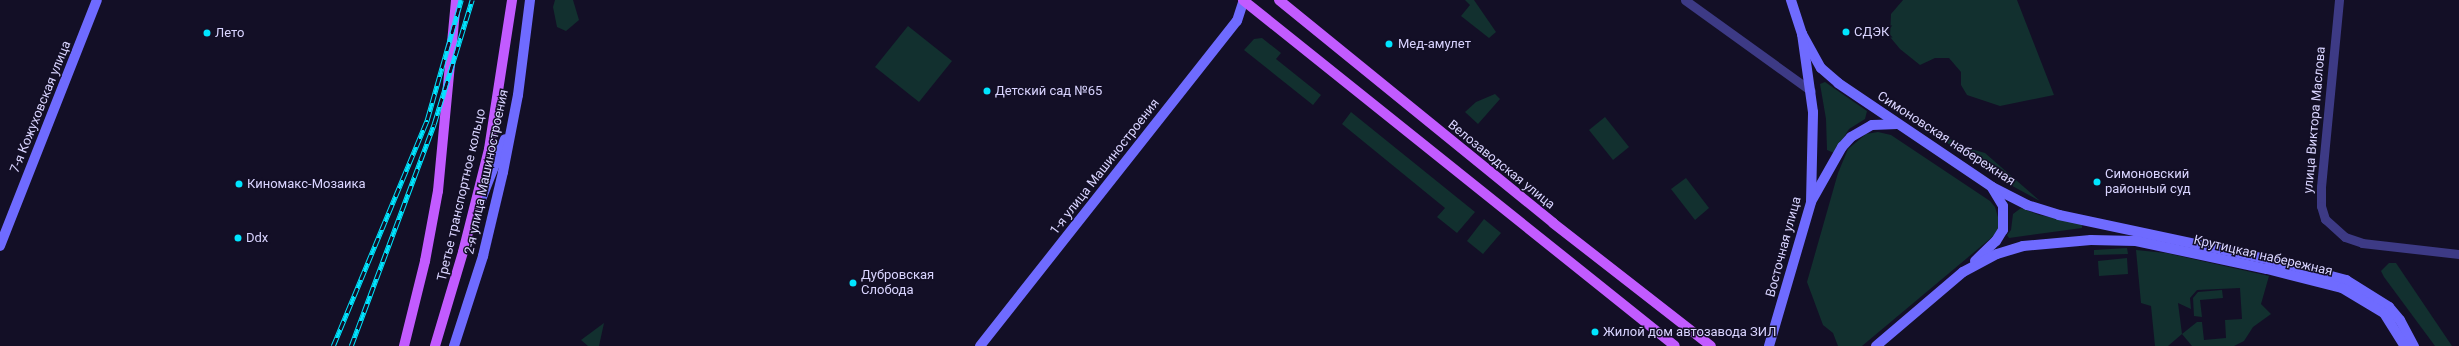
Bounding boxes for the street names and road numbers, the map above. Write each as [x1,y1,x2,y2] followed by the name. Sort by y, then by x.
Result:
[7,39,75,175] street label: 7-я Кожуховская улица
[2301,46,2329,194] street label: улица Виктора Маслова
[462,88,512,256] street label: 2-я улица Машиностроения
[1874,89,2018,189] street label: Симоновская набережная
[1047,96,1163,238] street label: 1-я улица Машиностроения
[435,107,489,283] street label: Третье транспортное кольцо
[1444,117,1558,213] street label: Велозаводская улица
[1763,195,1805,299] street label: Восточная улица
[2192,232,2334,280] street label: Крутицкая набережная

